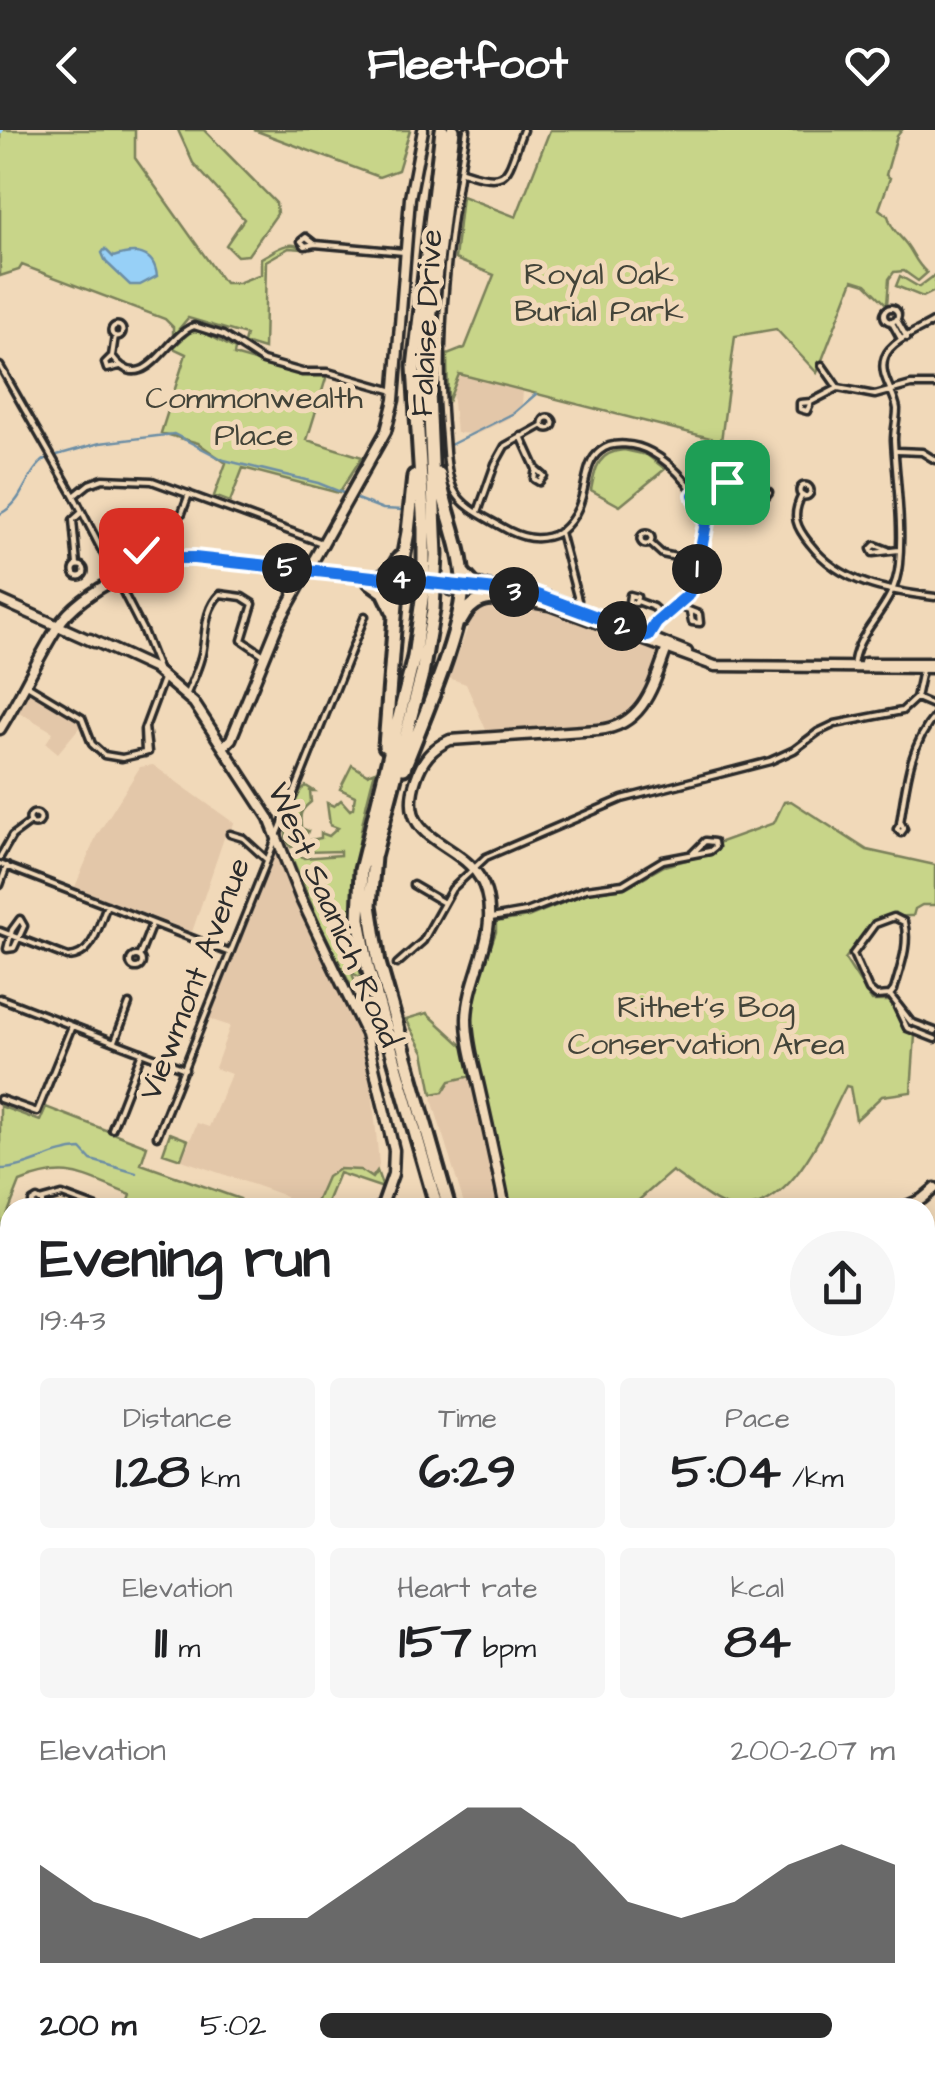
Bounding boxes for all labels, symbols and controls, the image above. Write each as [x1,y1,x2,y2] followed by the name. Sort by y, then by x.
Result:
[367,34,568,96] text: Fleetfoot
[40,38,95,93] icon: back
[840,38,895,93] icon: heart
[400,228,454,418] street label: Falaise Drive
[514,252,684,334] park label: Royal Oak Burial Park
[145,376,363,458] park label: Commonwealth Place
[685,440,770,525] pin
[700,455,755,510] icon: arrive
[99,508,184,593] pin
[114,523,169,578] icon: check
[262,543,312,593] pin: 5
[672,544,722,594] pin: 1
[277,548,297,587] text: 5
[695,549,699,588] text: 1
[376,555,426,605] pin: 4
[391,560,411,599] text: 4
[489,567,539,617] pin: 3
[507,572,521,611] text: 3
[597,601,647,651] pin: 2
[614,606,630,645] text: 2
[255,775,413,1055] street label: West Saanich Road
[128,851,262,1107] street label: Viewmont Avenue
[568,985,844,1067] park label: Rithet's Bog Conservation Area
[40,1222,330,1298] text: Evening run
[790,1231,895,1336] button: share
[40,1298,106,1343] text: 19:43
[123,1399,232,1438] text: Distance
[438,1399,497,1438] text: Time
[725,1399,790,1438] text: Pace
[115,1438,190,1507] text: 1.28
[419,1438,516,1507] text: 6:29
[671,1438,781,1507] text: 5:04
[190,1459,240,1498] text: km
[781,1459,844,1498] text: /km
[122,1569,233,1608] text: Elevation
[397,1569,538,1608] text: Heart rate
[731,1569,784,1608] text: kcal
[155,1608,167,1677] text: 11
[399,1608,472,1677] text: 157
[724,1608,791,1677] text: 84
[167,1629,200,1668] text: m
[472,1629,536,1668] text: bpm
[40,1728,166,1773] text: Elevation
[730,1728,895,1773] text: 200–207 m
[40,2003,136,2048] text: 200 m
[200,2003,267,2048] text: 5:02

